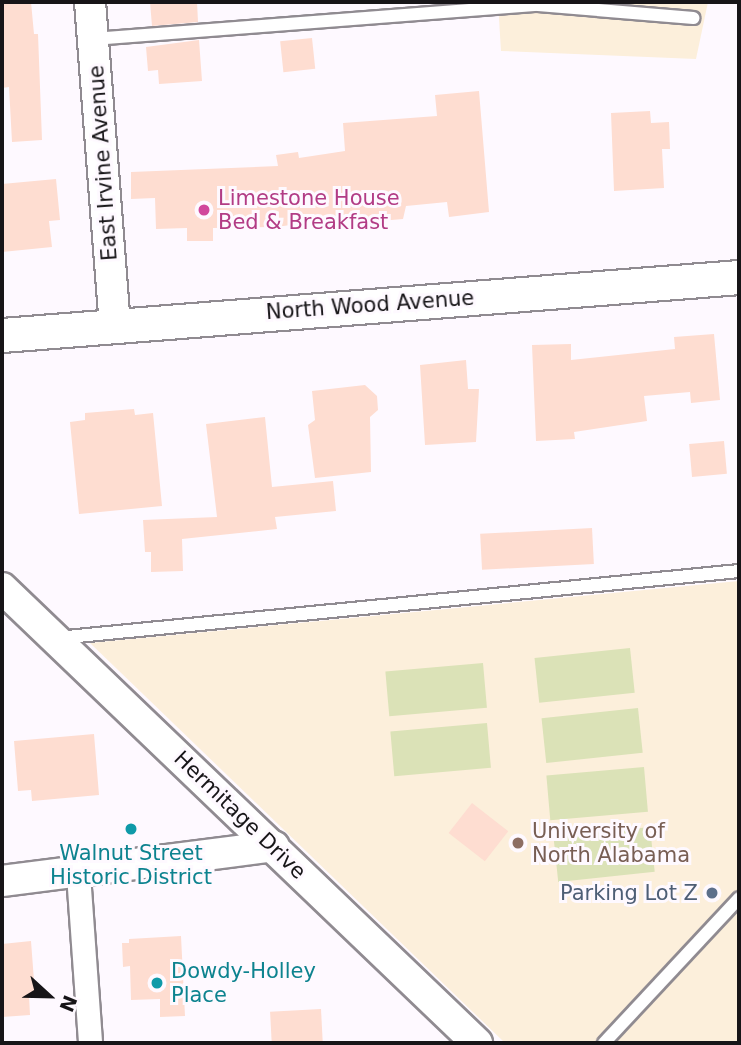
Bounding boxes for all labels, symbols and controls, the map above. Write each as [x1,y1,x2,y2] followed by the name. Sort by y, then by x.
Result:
[84,64,122,262] street label: East Irvine Avenue
[218,185,400,235] place label: Limestone House Bed & Breakfast
[196,202,212,218] marker: Limestone House Bed & Breakfast
[265,285,475,325] street label: North Wood Avenue
[169,746,311,884] street label: Hermitage Drive
[532,818,690,868] place label: University of North Alabama
[123,821,139,837] marker: Walnut Street Historic District
[510,835,526,851] marker: University of North Alabama
[50,840,212,890] place label: Walnut Street Historic District
[560,880,698,906] place label: Parking Lot Z
[704,885,720,901] marker: Parking Lot Z
[171,958,316,1008] place label: Dowdy-Holley Place
[14,961,84,1031] north arrow
[149,975,165,991] marker: Dowdy-Holley Place
[55,992,82,1015] text: N

